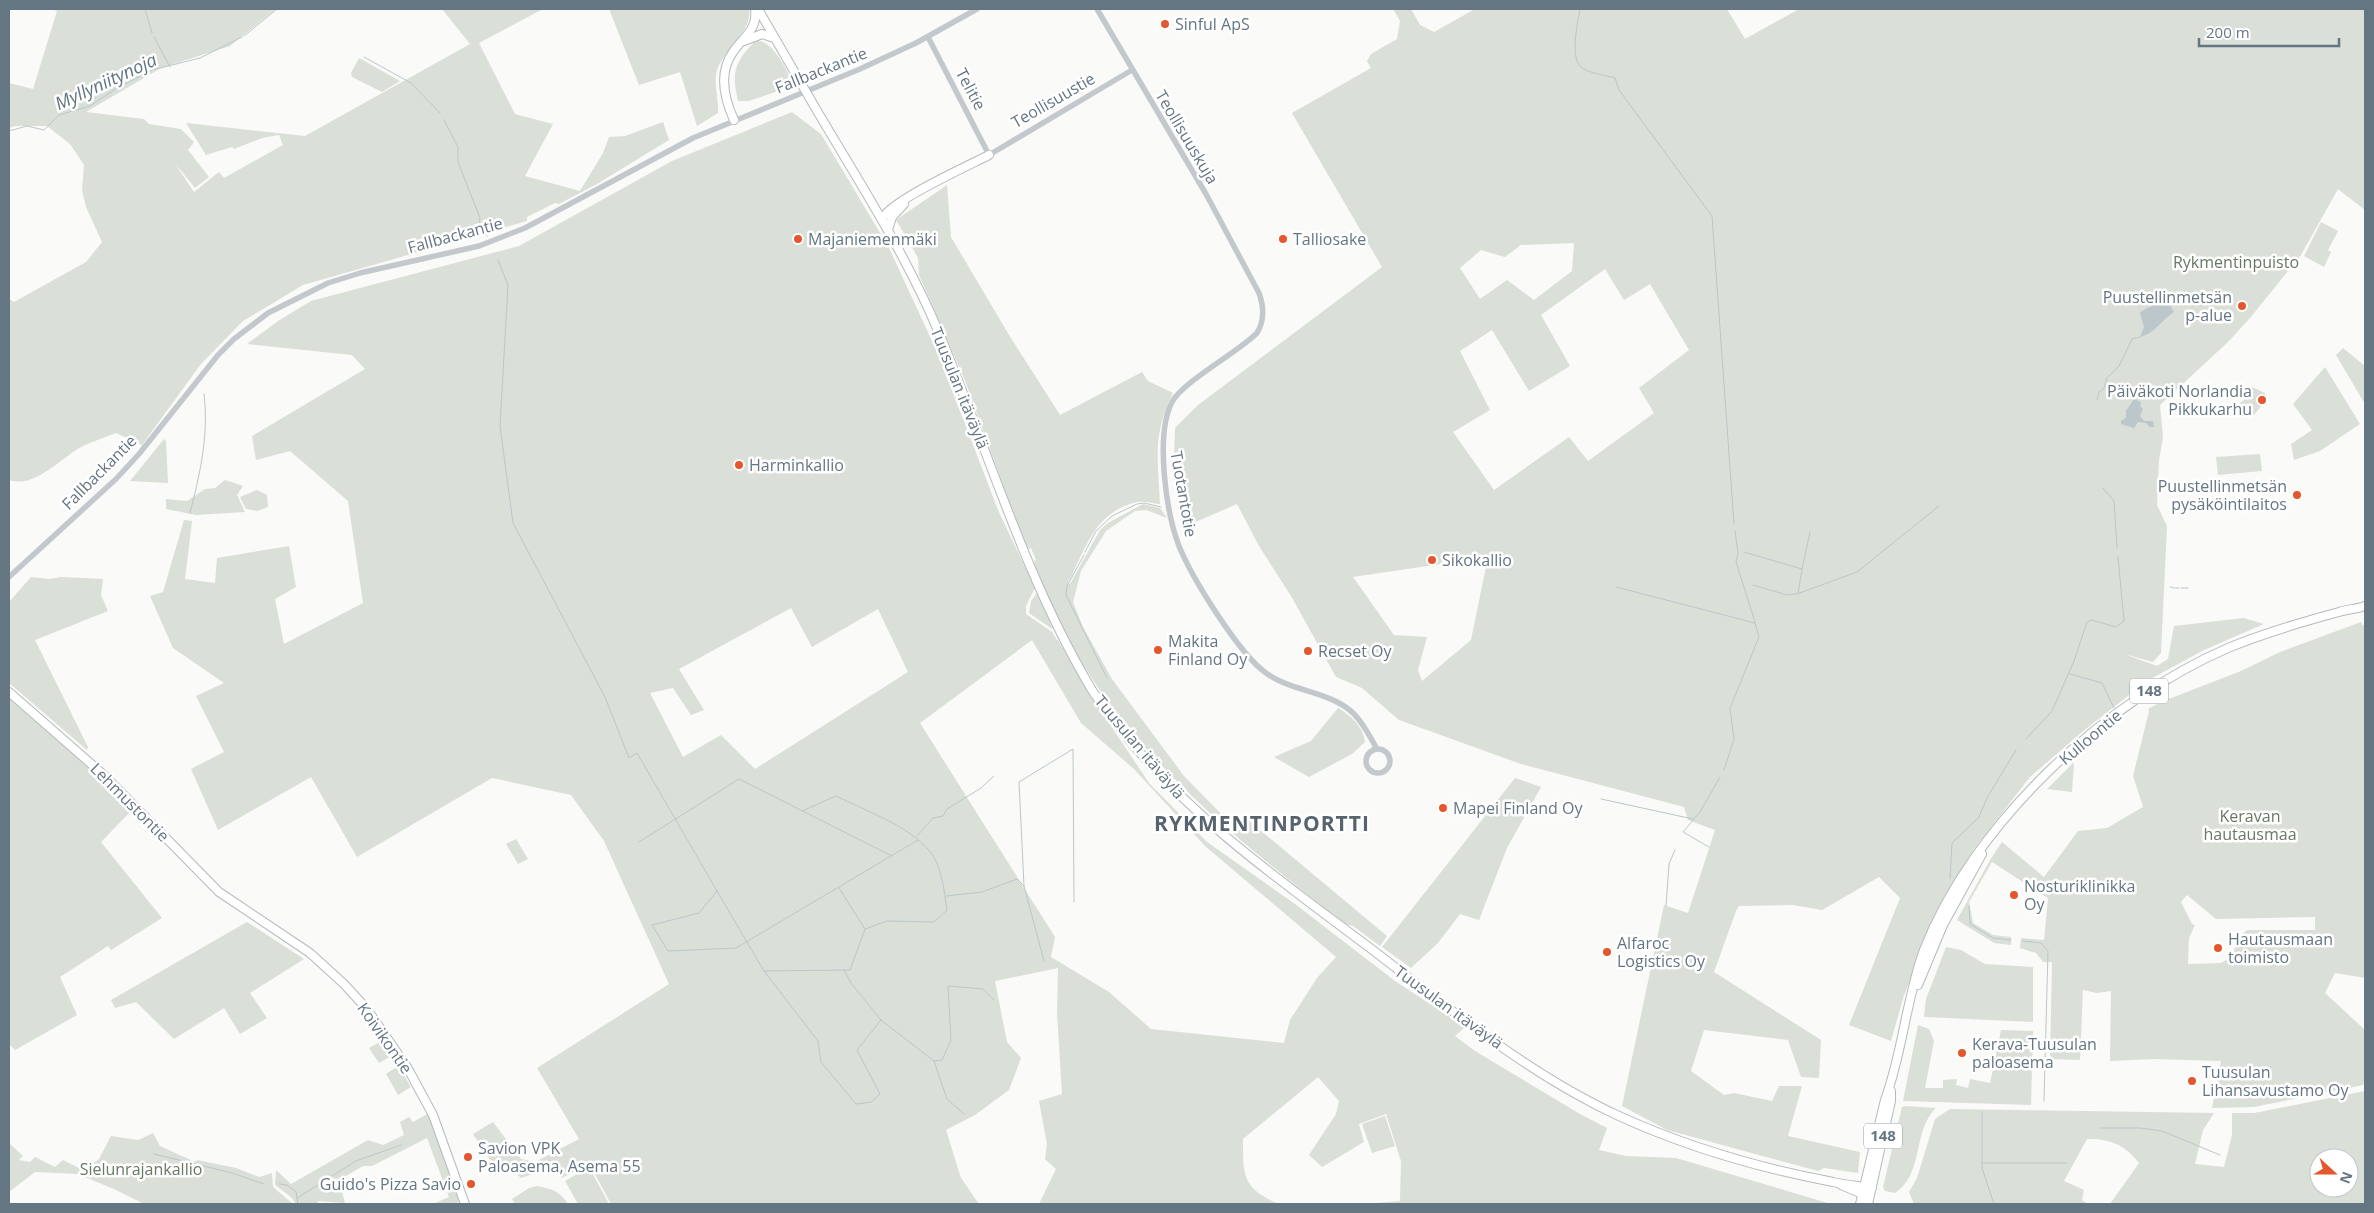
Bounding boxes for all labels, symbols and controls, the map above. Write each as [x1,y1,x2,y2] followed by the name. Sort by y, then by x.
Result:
[1175,13,1250,35] place label: Sinful ApS
[2199,15,2339,47] scale bar
[1159,18,1171,30] marker: Sinful ApS
[2206,22,2250,42] text: 200 m
[772,42,870,98] street label: Fallbackantie
[51,47,160,115] water label: Myllyniitynoja
[951,64,991,114] street label: Telitie
[1007,67,1099,133] street label: Teollisuustie
[1150,86,1224,188] street label: Teollisuuskuja
[405,212,505,258] street label: Fallbackantie
[808,228,937,250] place label: Majaniemenmäki
[1293,228,1366,250] place label: Talliosake
[792,233,804,245] marker: Majaniemenmäki
[1277,233,1289,245] marker: Talliosake
[2173,251,2299,273] park label: Rykmentinpuisto
[2103,286,2232,326] place label: Puustellinmetsän p-alue
[2236,300,2248,312] marker: Puustellinmetsän p-alue
[926,324,994,452] street label: Tuusulan itäväylä
[2107,380,2252,420] place label: Päiväkoti Norlandia Pikkukarhu
[2256,394,2268,406] marker: Päiväkoti Norlandia Pikkukarhu
[57,430,141,514] street label: Fallbackantie
[1166,449,1202,539] street label: Tuotantotie
[749,454,844,476] place label: Harminkallio
[733,459,745,471] marker: Harminkallio
[2158,475,2287,515] place label: Puustellinmetsän pysäköintilaitos
[2291,489,2303,501] marker: Puustellinmetsän pysäköintilaitos
[1442,549,1512,571] place label: Sikokallio
[1426,554,1438,566] marker: Sikokallio
[1168,630,1248,670] place label: Makita Finland Oy
[1318,640,1392,662] place label: Recset Oy
[1152,644,1164,656] marker: Makita Finland Oy
[1302,645,1314,657] marker: Recset Oy
[2130,678,2168,704] road number: 148
[1090,690,1190,804] street label: Tuusulan itäväylä
[2054,704,2126,770] street label: Kulloontie
[86,758,174,846] street label: Lehmustontie
[1453,797,1583,819] place label: Mapei Finland Oy
[1437,802,1449,814] marker: Mapei Finland Oy
[2203,805,2297,845] park label: Keravan hautausmaa
[1154,809,1370,837] district label: RYKMENTINPORTTI
[2024,875,2135,915] place label: Nosturiklinikka Oy
[2008,889,2020,901] marker: Nosturiklinikka Oy
[2228,928,2333,968] place label: Hautausmaan toimisto
[1617,932,1706,972] place label: Alfaroc Logistics Oy
[2212,942,2224,954] marker: Hautausmaan toimisto
[1601,946,1613,958] marker: Alfaroc Logistics Oy
[1390,960,1508,1054] street label: Tuusulan itäväylä
[352,998,418,1078] street label: Koivikontie
[1972,1033,2097,1073] place label: Kerava-Tuusulan paloasema
[1956,1047,1968,1059] marker: Kerava-Tuusulan paloasema
[2202,1061,2349,1101] place label: Tuusulan Lihansavustamo Oy
[2186,1075,2198,1087] marker: Tuusulan Lihansavustamo Oy
[1864,1124,1902,1148] road number: 148
[478,1137,641,1177] place label: Savion VPK Paloasema, Asema 55
[2309,1148,2359,1198] north arrow
[462,1151,474,1163] marker: Savion VPK Paloasema, Asema 55
[80,1158,202,1180] park label: Sielunrajankallio
[2336,1169,2358,1187] text: N
[320,1173,461,1195] place label: Guido's Pizza Savio
[465,1178,477,1190] marker: Guido's Pizza Savio

